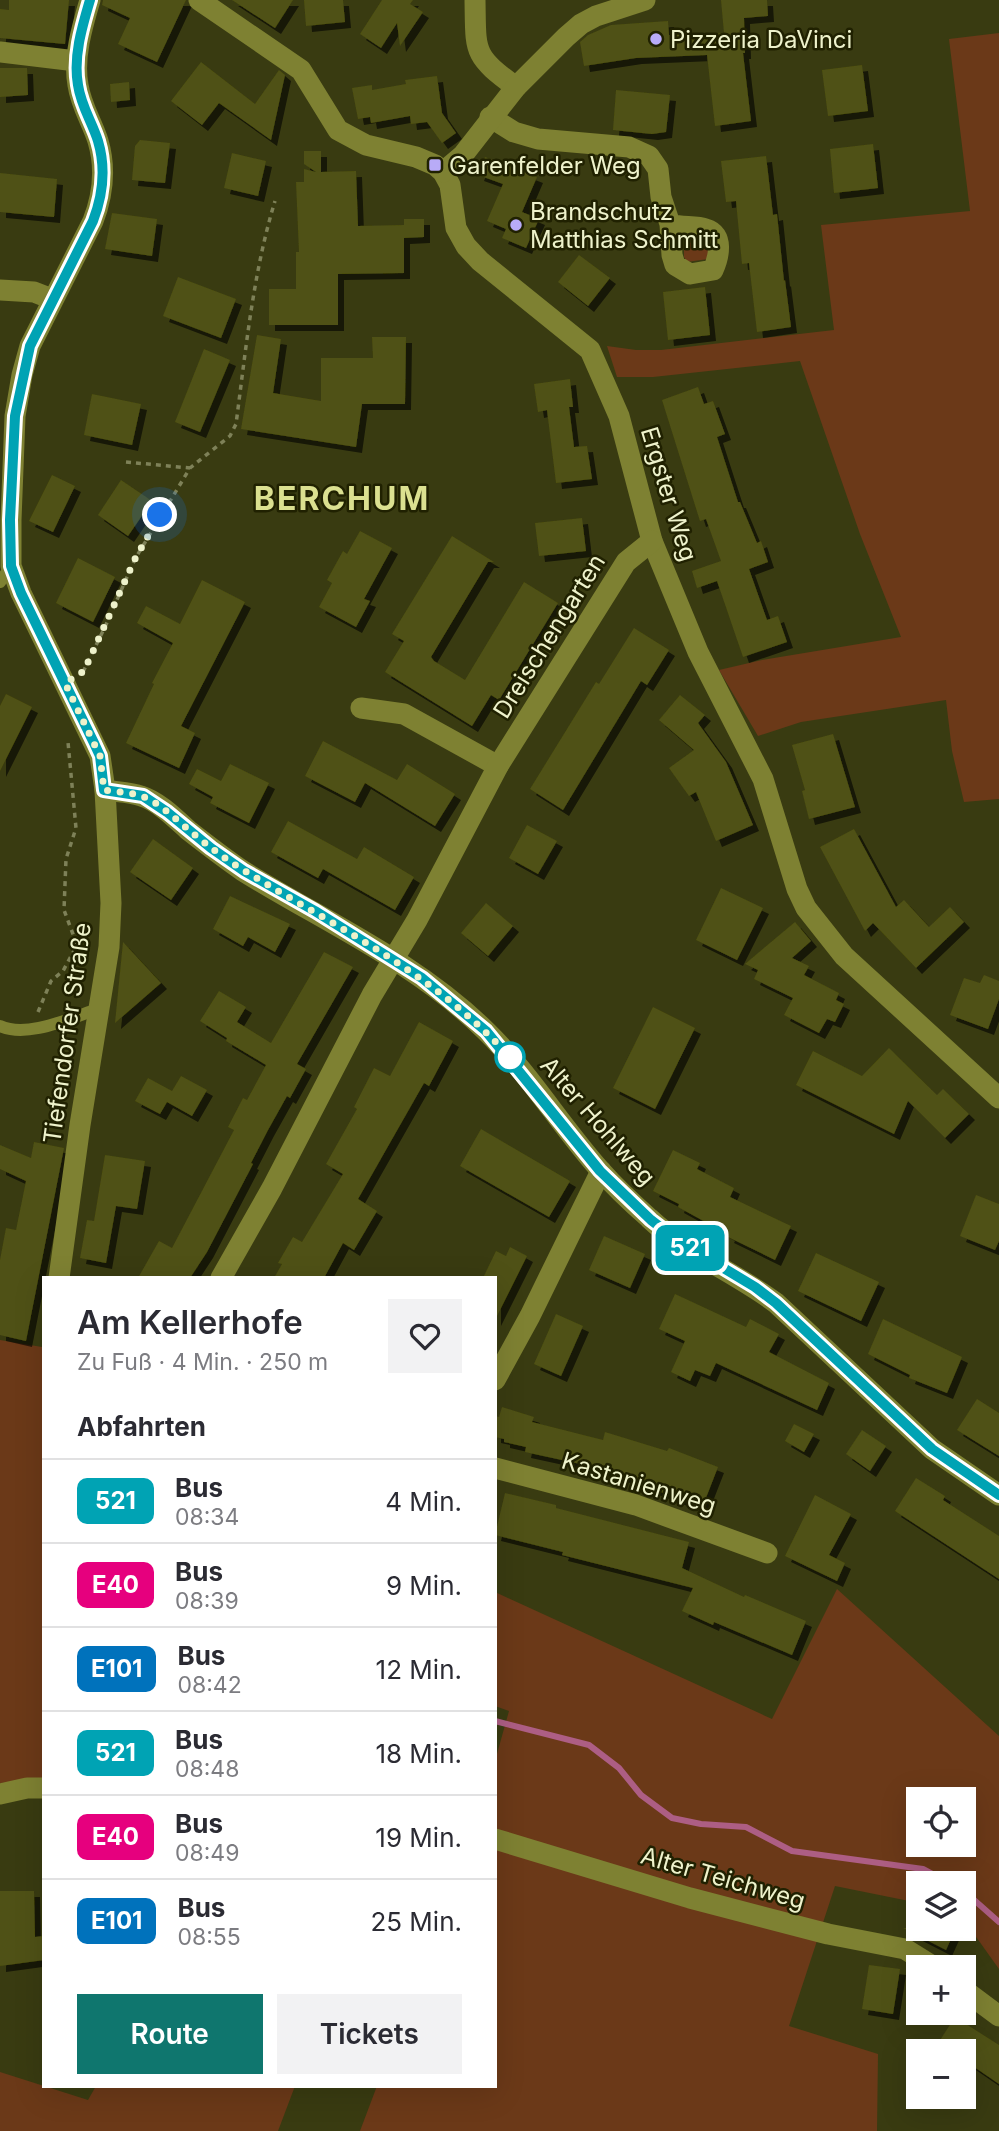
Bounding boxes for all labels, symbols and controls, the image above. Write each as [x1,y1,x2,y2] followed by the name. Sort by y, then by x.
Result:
[670,25,852,54] place label: Pizzeria DaVinci
[648,31,664,47] marker: Pizzeria DaVinci
[449,151,641,180] place label: Garenfelder Weg
[427,157,443,173] marker: Garenfelder Weg
[530,197,719,254] place label: Brandschutz Matthias Schmitt
[508,217,524,233] marker: Brandschutz Matthias Schmitt
[635,423,703,565] street label: Ergster Weg
[254,479,430,518] district label: BERCHUM
[142,497,177,532] your location
[487,549,611,723] street label: Dreischengarten
[37,921,97,1145] street label: Tiefendorfer Straße
[495,1042,525,1072] unlabelled marker
[534,1051,662,1191] street label: Alter Hohlweg
[650,1225,730,1271] line badge: 521
[670,1233,710,1262] text: 521
[388,1299,462,1373] button: heart
[77,1302,303,1342] text: Am Kellerhofe
[77,1348,328,1376] text: Zu Fuß · 4 Min. · 250 m
[77,1411,206,1442] text: Abfahrten
[558,1446,720,1520] street label: Kastanienweg
[175,1472,223,1503] text: Bus
[95,1486,136,1515] text: 521
[385,1486,462,1517] text: 4 Min.
[175,1503,239,1531] text: 08:34
[175,1556,223,1587] text: Bus
[92,1570,139,1599] text: E40
[386,1570,462,1601] text: 9 Min.
[175,1587,239,1615] text: 08:39
[177,1640,225,1671] text: Bus
[91,1654,142,1683] text: E101
[376,1654,462,1685] text: 12 Min.
[177,1671,242,1699] text: 08:42
[175,1724,223,1755] text: Bus
[95,1738,136,1767] text: 521
[375,1738,462,1769] text: 18 Min.
[175,1755,239,1783] text: 08:48
[906,1787,976,2109] map controls
[906,1787,976,1857] button: locate
[175,1808,223,1839] text: Bus
[92,1822,139,1851] text: E40
[375,1822,462,1853] text: 19 Min.
[175,1839,240,1867] text: 08:49
[638,1841,808,1915] street label: Alter Teichweg
[906,1871,976,1941] button: layers
[177,1892,225,1923] text: Bus
[91,1906,142,1935] text: E101
[370,1906,462,1937] text: 25 Min.
[177,1923,241,1951] text: 08:55
[906,1955,976,2025] button: +
[77,1994,263,2074] button: Route
[277,1994,462,2074] button: Tickets
[906,2039,976,2109] button: −

